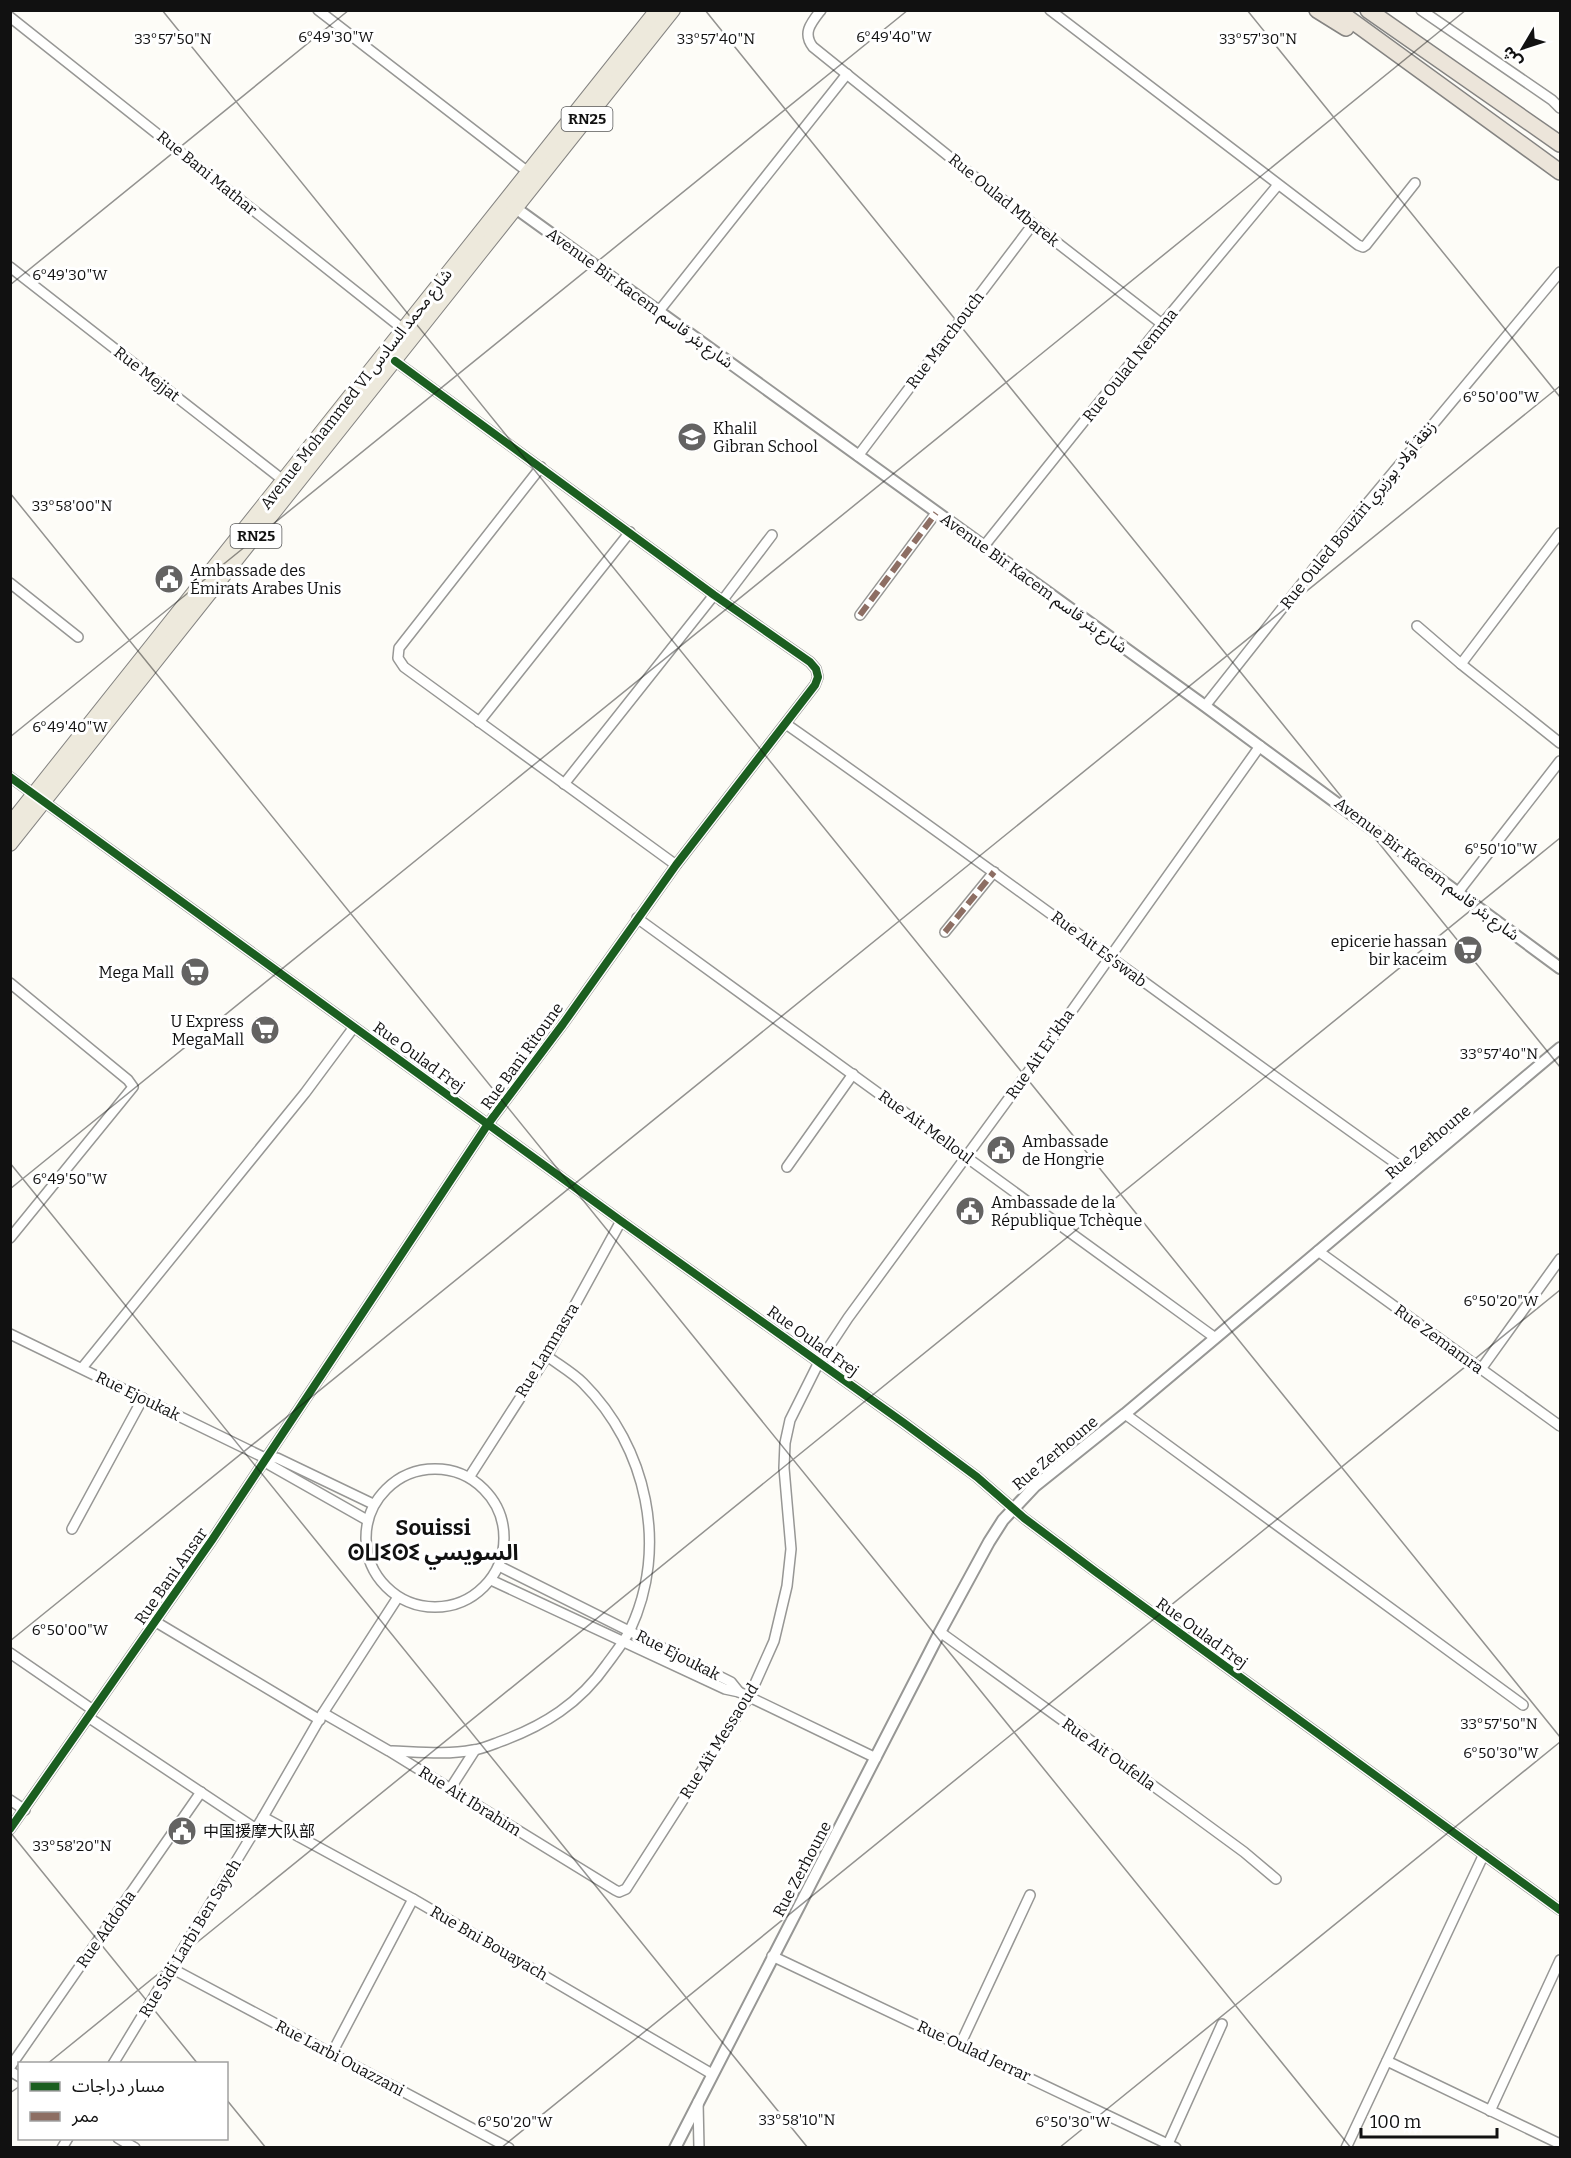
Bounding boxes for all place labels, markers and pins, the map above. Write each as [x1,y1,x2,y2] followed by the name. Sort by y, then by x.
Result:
[713,419,818,456] place label: Khalil Gibran School
[676,421,708,453] school or university icon: Khalil Gibran School
[190,561,341,598] place label: Ambassade des Émirats Arabes Unis
[153,563,185,595] public building icon: Ambassade des Émirats Arabes Unis
[1331,932,1447,969] place label: epicerie hassan bir kaceim
[1452,934,1484,966] supermarket icon: epicerie hassan bir kaceim
[179,956,211,988] supermarket icon: Mega Mall
[99,963,174,982] place label: Mega Mall
[170,1012,244,1049] place label: U Express MegaMall
[249,1014,281,1046] supermarket icon: U Express MegaMall
[1022,1132,1109,1169] place label: Ambassade de Hongrie
[985,1134,1017,1166] public building icon: Ambassade de Hongrie
[991,1193,1142,1230] place label: Ambassade de la République Tchèque
[954,1195,986,1227] public building icon: Ambassade de la République Tchèque
[166,1815,198,1847] public building icon: 中国援摩大队部
[203,1822,315,1841] place label: 中国援摩大队部

